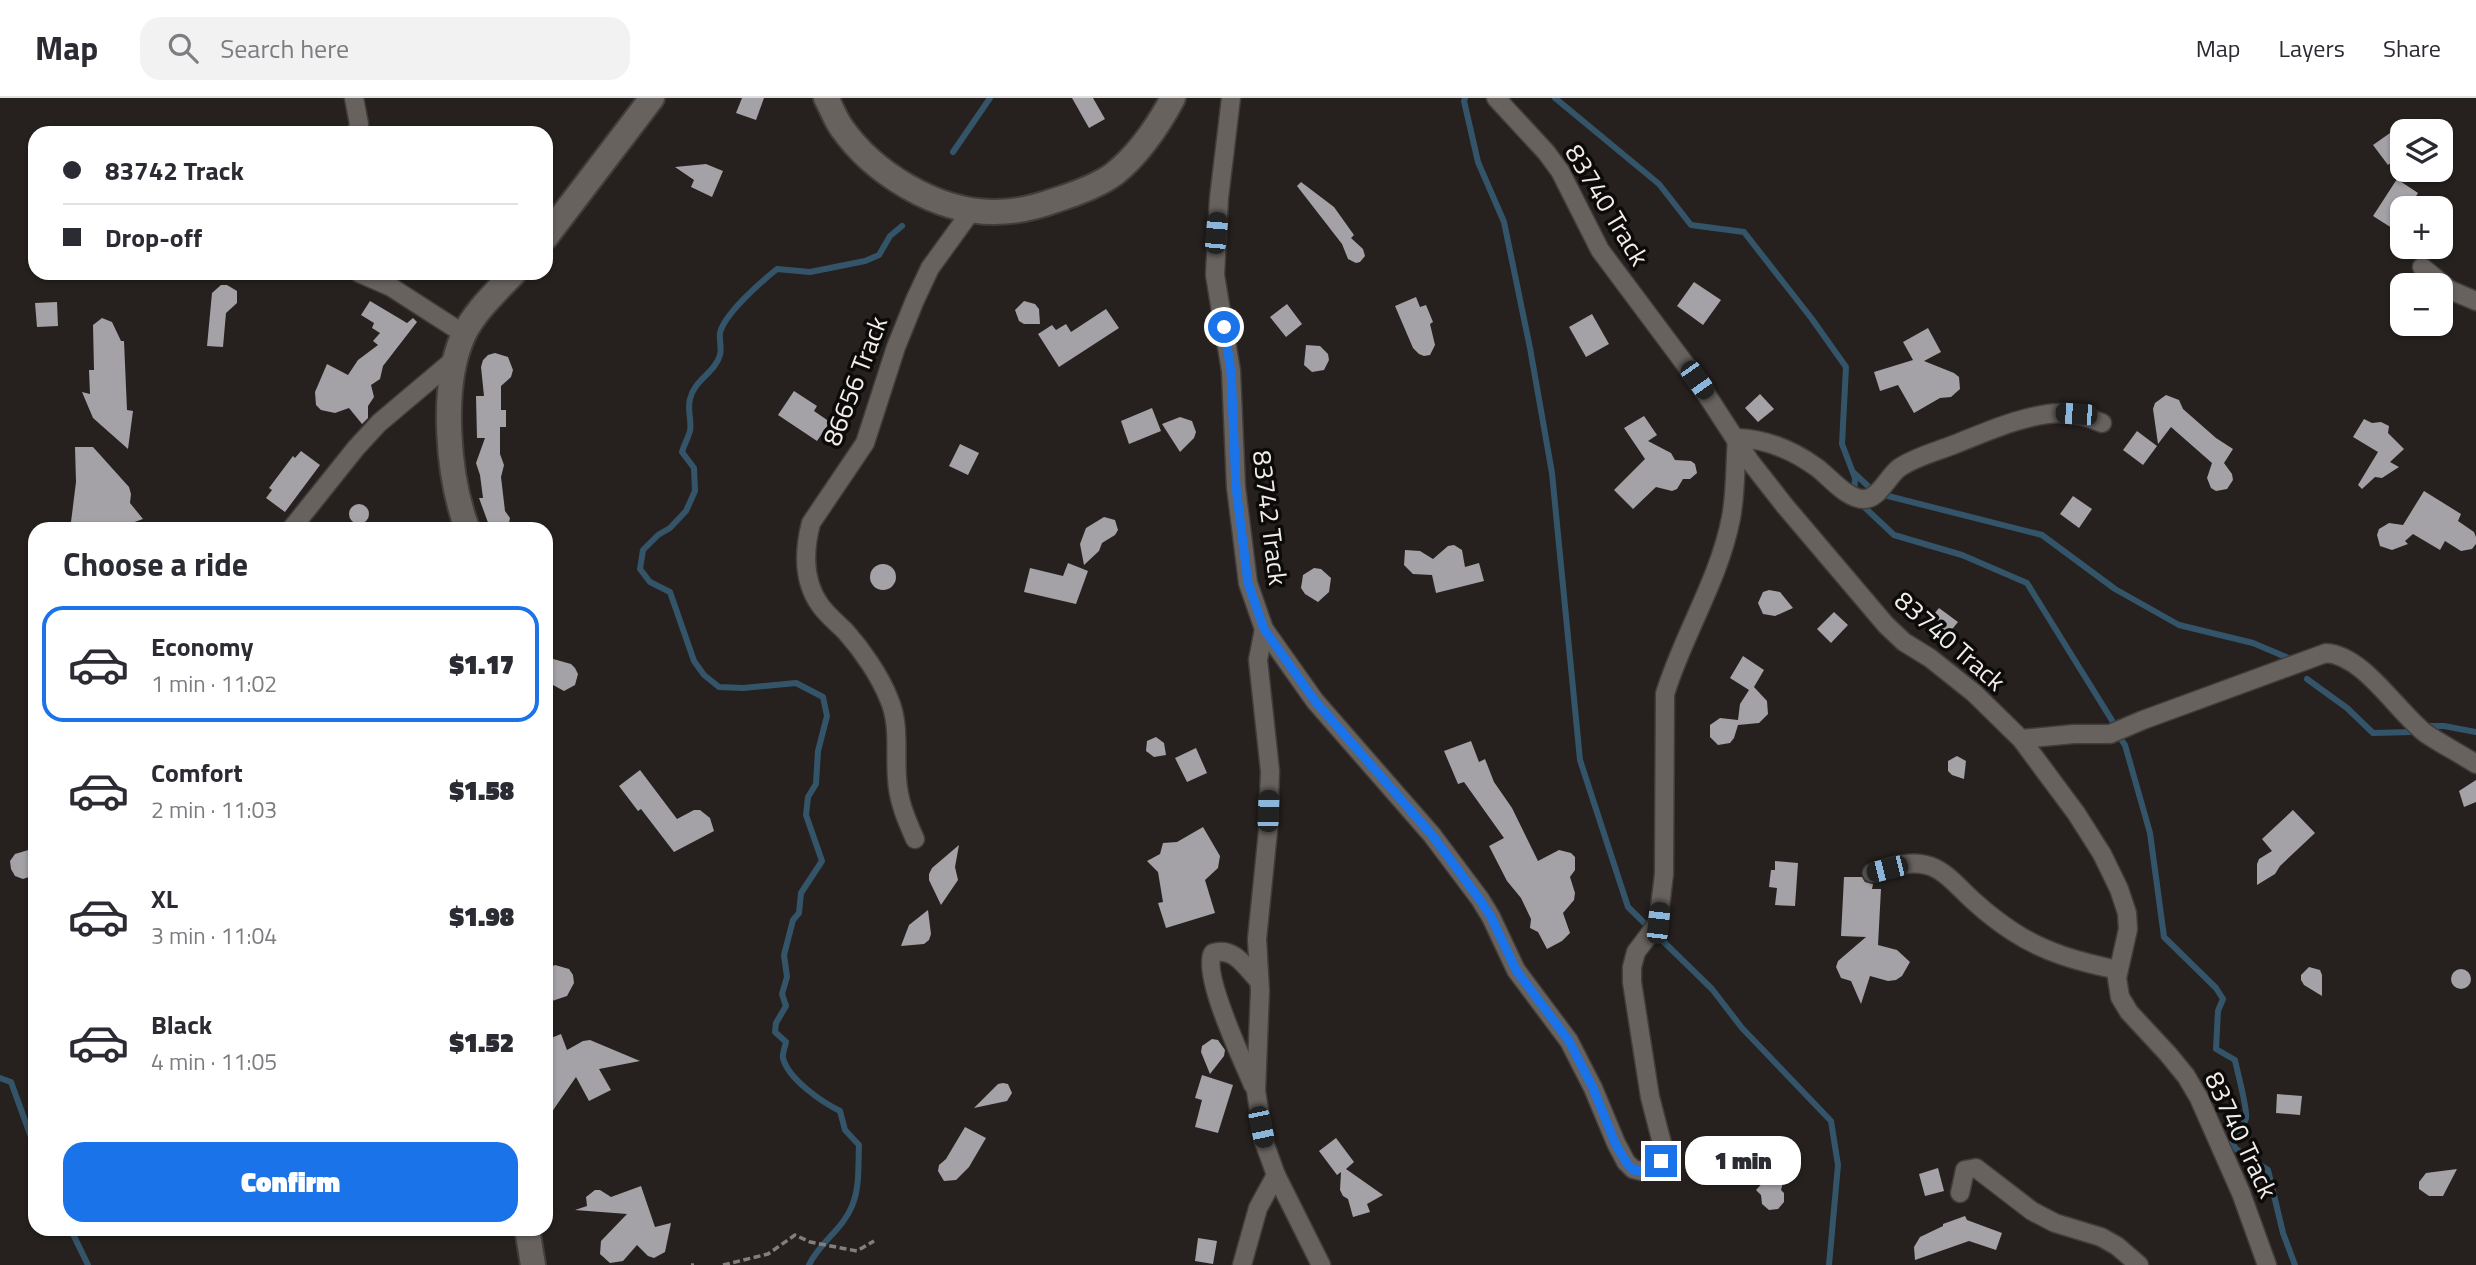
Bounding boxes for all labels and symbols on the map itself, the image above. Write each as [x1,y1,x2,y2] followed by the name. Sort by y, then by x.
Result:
[1556,137,1659,273] street label: 83740 Track
[1204,211,1229,255] car
[812,310,897,451] street label: 86656 Track
[1208,311,1240,343] route start
[1677,357,1718,403] car
[2055,402,2098,426] car
[1243,448,1298,588] street label: 83742 Track
[1886,581,2014,700] street label: 83740 Track
[1257,790,1280,832] car
[1865,854,1910,884] car
[1646,901,1671,945] car
[2195,1065,2288,1205] street label: 83740 Track
[1247,1104,1276,1150] car
[1686,1136,1801,1186] callout: 1 min
[1645,1145,1677,1177] route end

